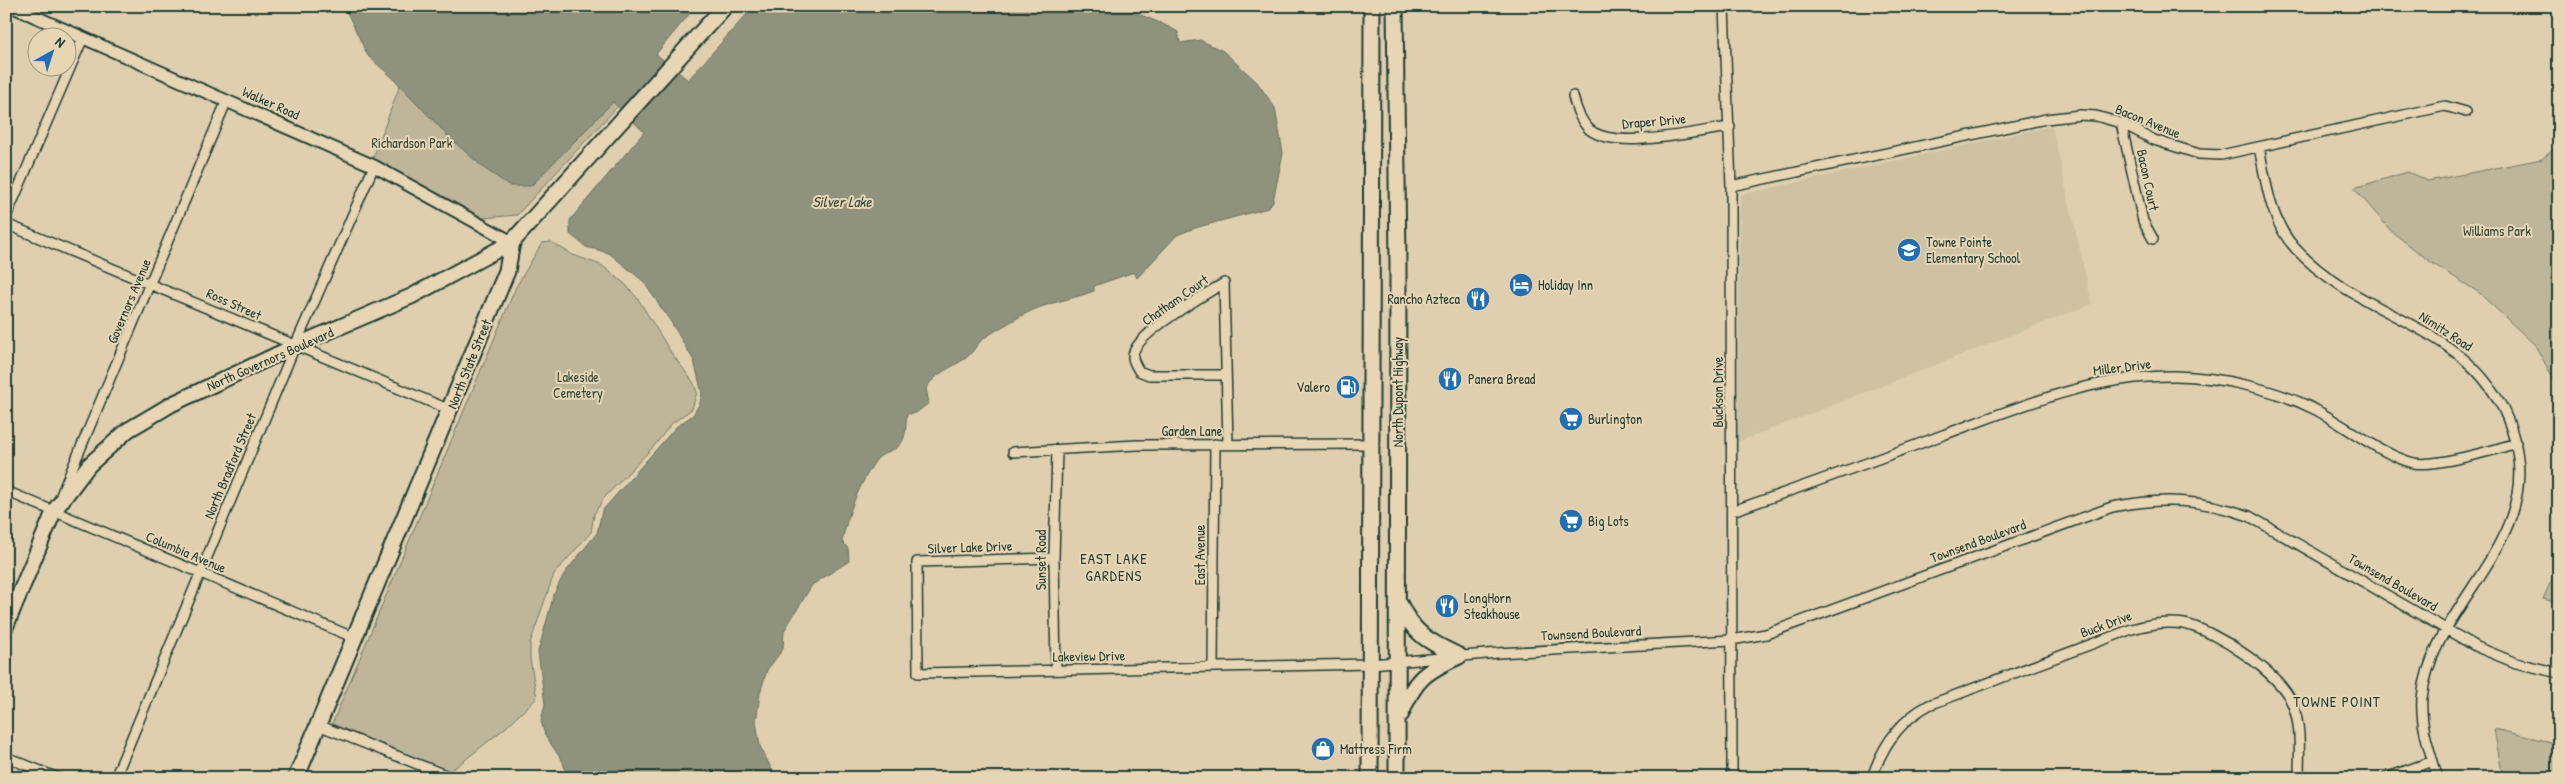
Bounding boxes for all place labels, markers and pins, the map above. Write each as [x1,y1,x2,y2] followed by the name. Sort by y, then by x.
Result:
[1926,232,2021,268] place label: Towne Pointe Elementary School
[1896,237,1922,263] school or university icon: Towne Pointe Elementary School
[1508,272,1534,298] hotel icon: Holiday Inn
[1538,275,1593,295] place label: Holiday Inn
[1465,286,1491,312] restaurant icon: Rancho Azteca
[1388,289,1461,308] place label: Rancho Azteca
[1437,366,1463,392] restaurant icon: Panera Bread
[1468,369,1536,388] place label: Panera Bread
[1335,374,1361,400] fuel station icon: Valero
[1296,377,1330,396] place label: Valero
[1558,406,1584,432] supermarket icon: Burlington
[1588,409,1642,429] place label: Burlington
[1558,508,1584,534] supermarket icon: Big Lots
[1588,511,1629,531] place label: Big Lots
[1464,588,1521,623] place label: LongHorn Steakhouse
[1434,593,1460,619] restaurant icon: LongHorn Steakhouse
[1310,736,1336,762] shop icon: Mattress Firm
[1340,739,1412,758] place label: Mattress Firm

